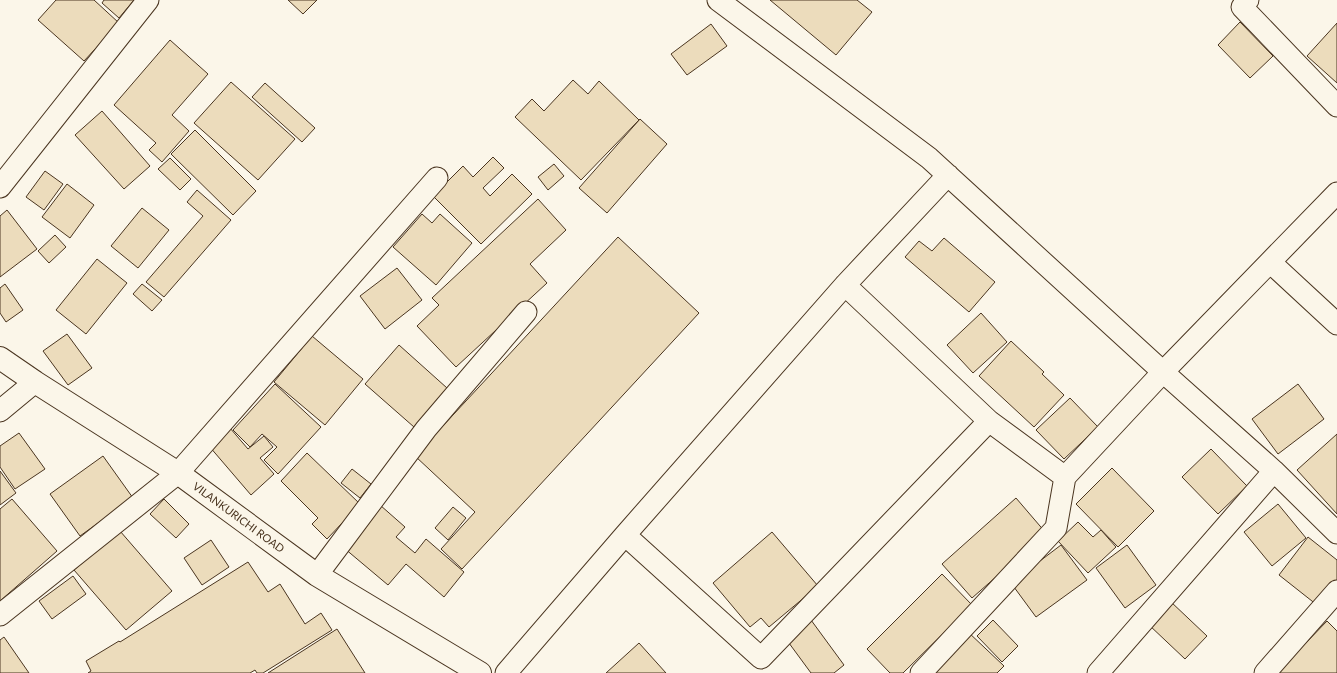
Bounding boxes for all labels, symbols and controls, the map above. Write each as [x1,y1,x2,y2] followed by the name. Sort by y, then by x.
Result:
[190,479,287,555] street label: VILANKURICHI ROAD

